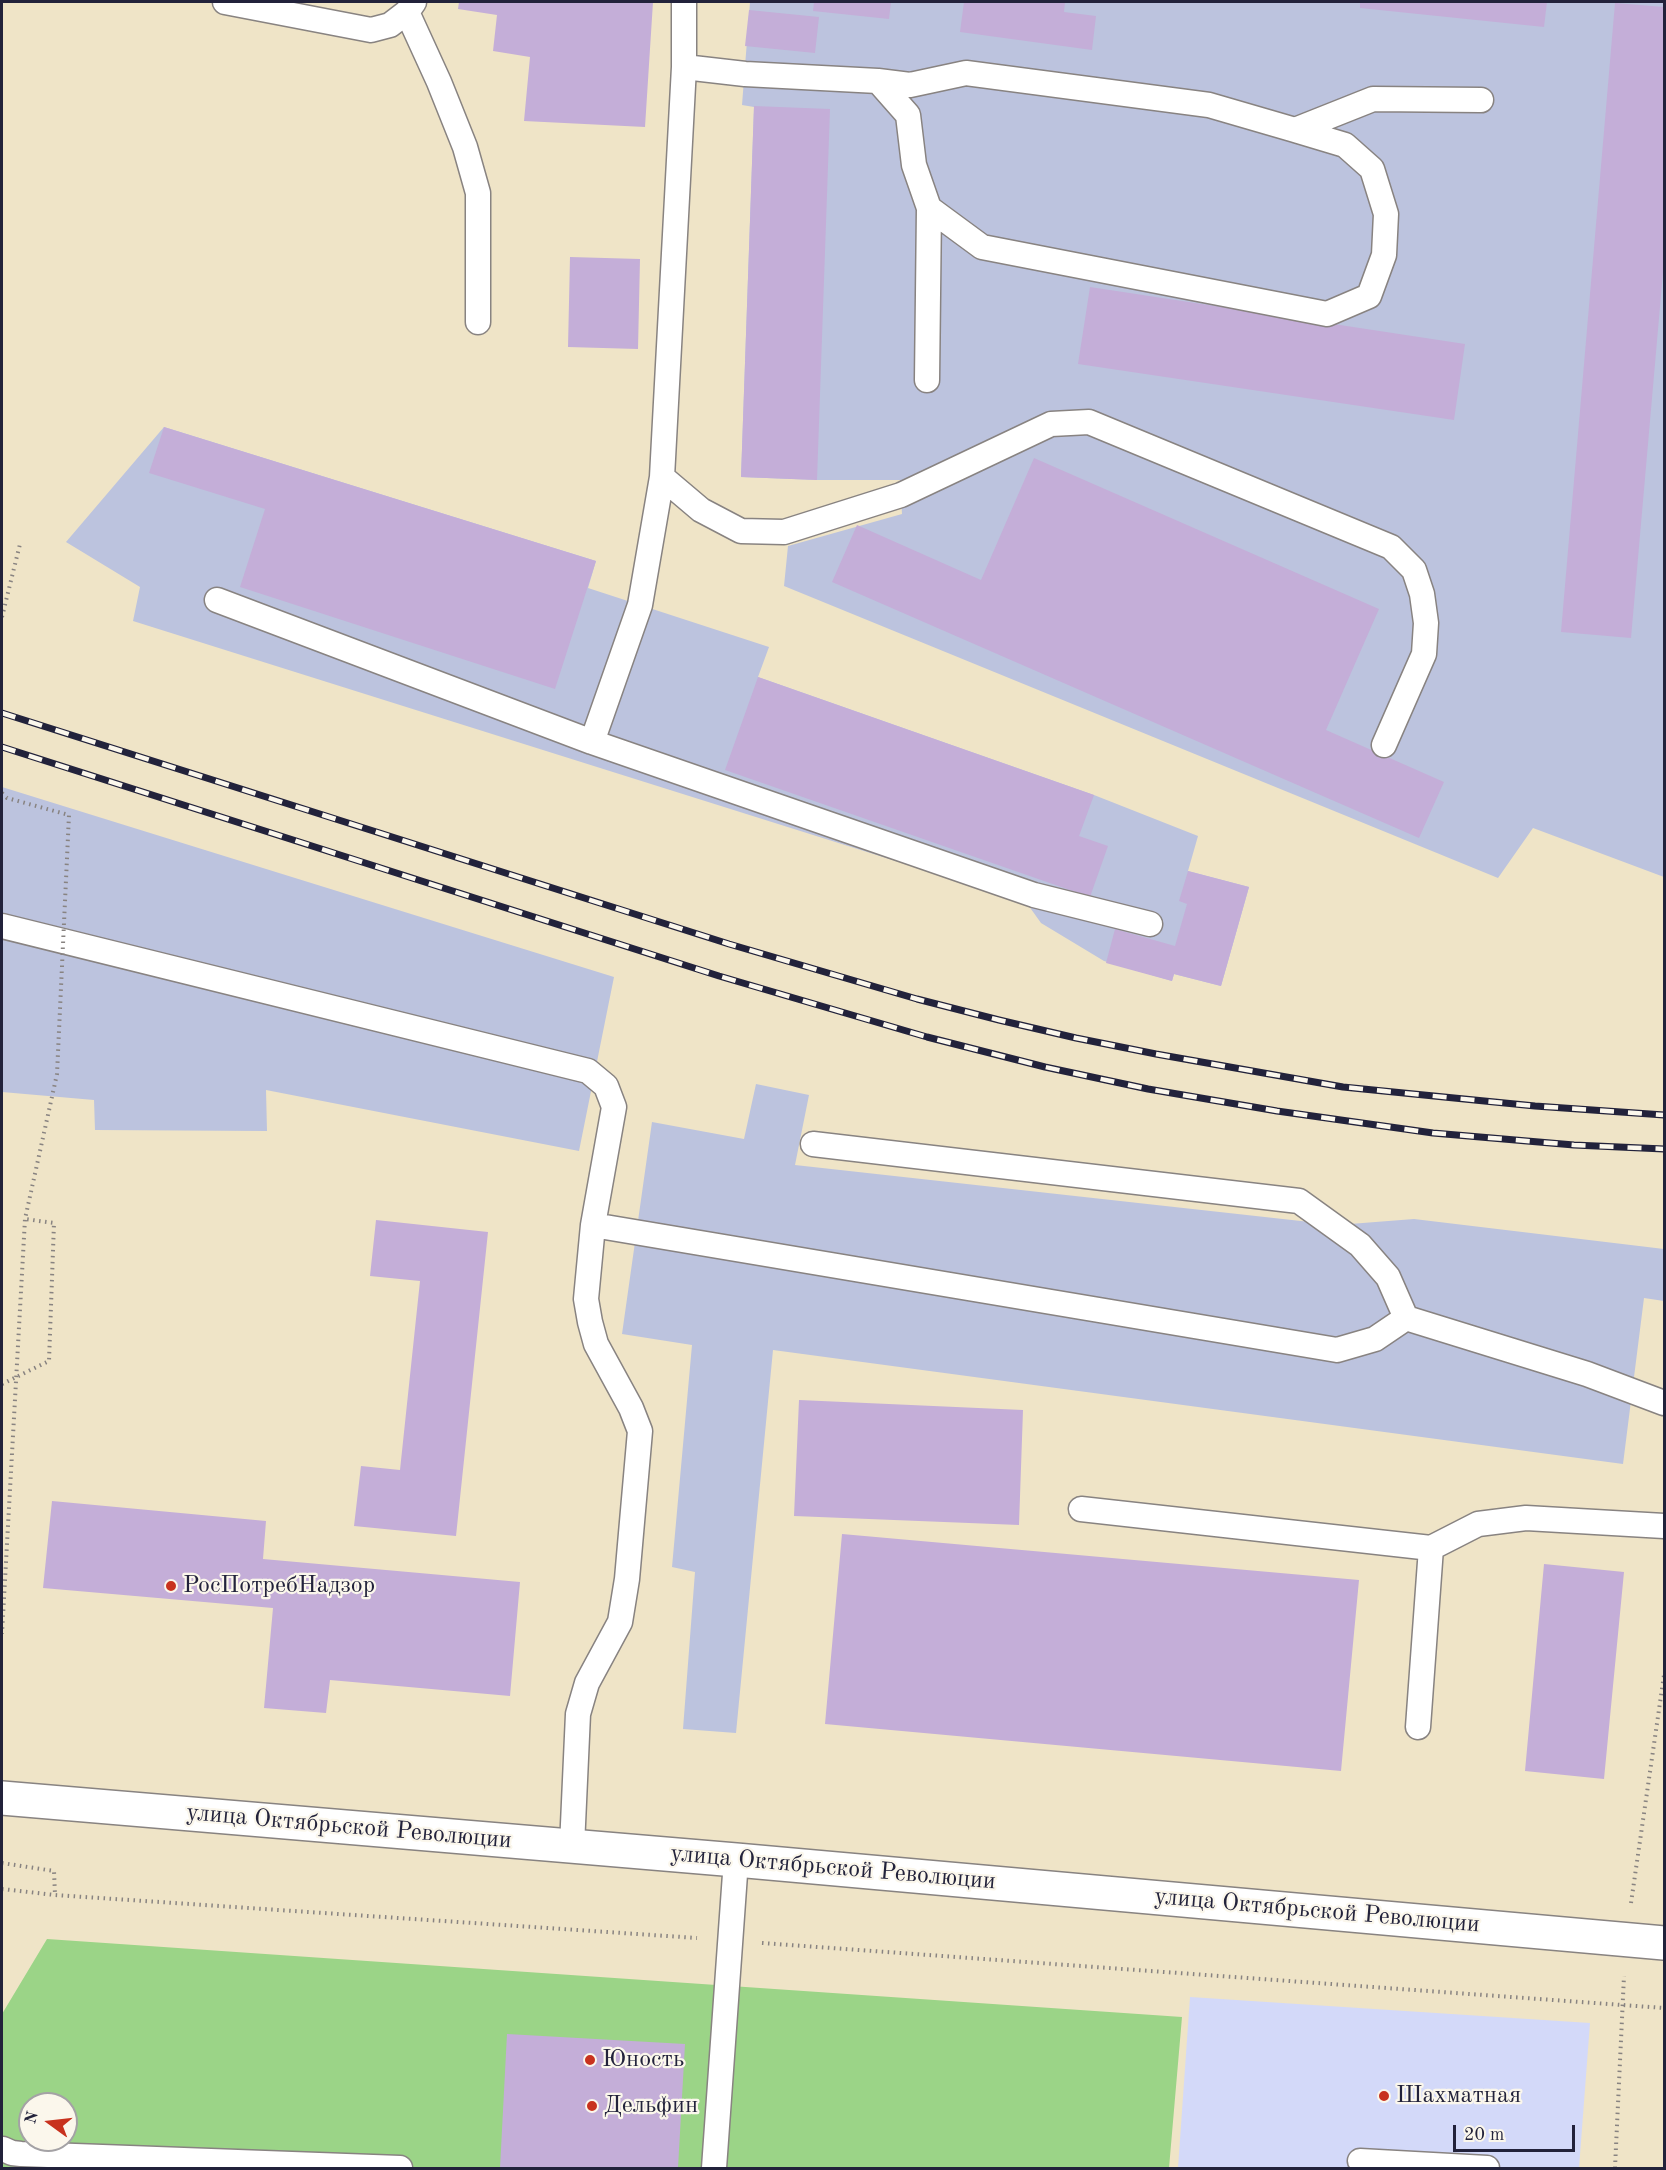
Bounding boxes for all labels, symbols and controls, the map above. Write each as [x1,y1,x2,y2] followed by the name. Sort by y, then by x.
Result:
[183,1572,375,1600] place label: РосПотребНадзор
[164,1579,178,1593] marker: РосПотребНадзор
[185,1798,513,1856] street label: улица Октябрьской Революции
[669,1839,997,1897] street label: улица Октябрьской Революции
[1153,1882,1481,1940] street label: улица Октябрьской Революции
[602,2046,684,2074] place label: Юность
[583,2053,597,2067] marker: Юность
[1396,2082,1521,2110] place label: Шахматная
[1377,2089,1391,2103] marker: Шахматная
[18,2092,78,2152] north arrow
[604,2092,698,2120] place label: Дельфин
[585,2099,599,2113] marker: Дельфин
[23,2110,42,2126] text: N
[1456,2113,1578,2151] scale bar
[1464,2126,1504,2144] text: 20 m

